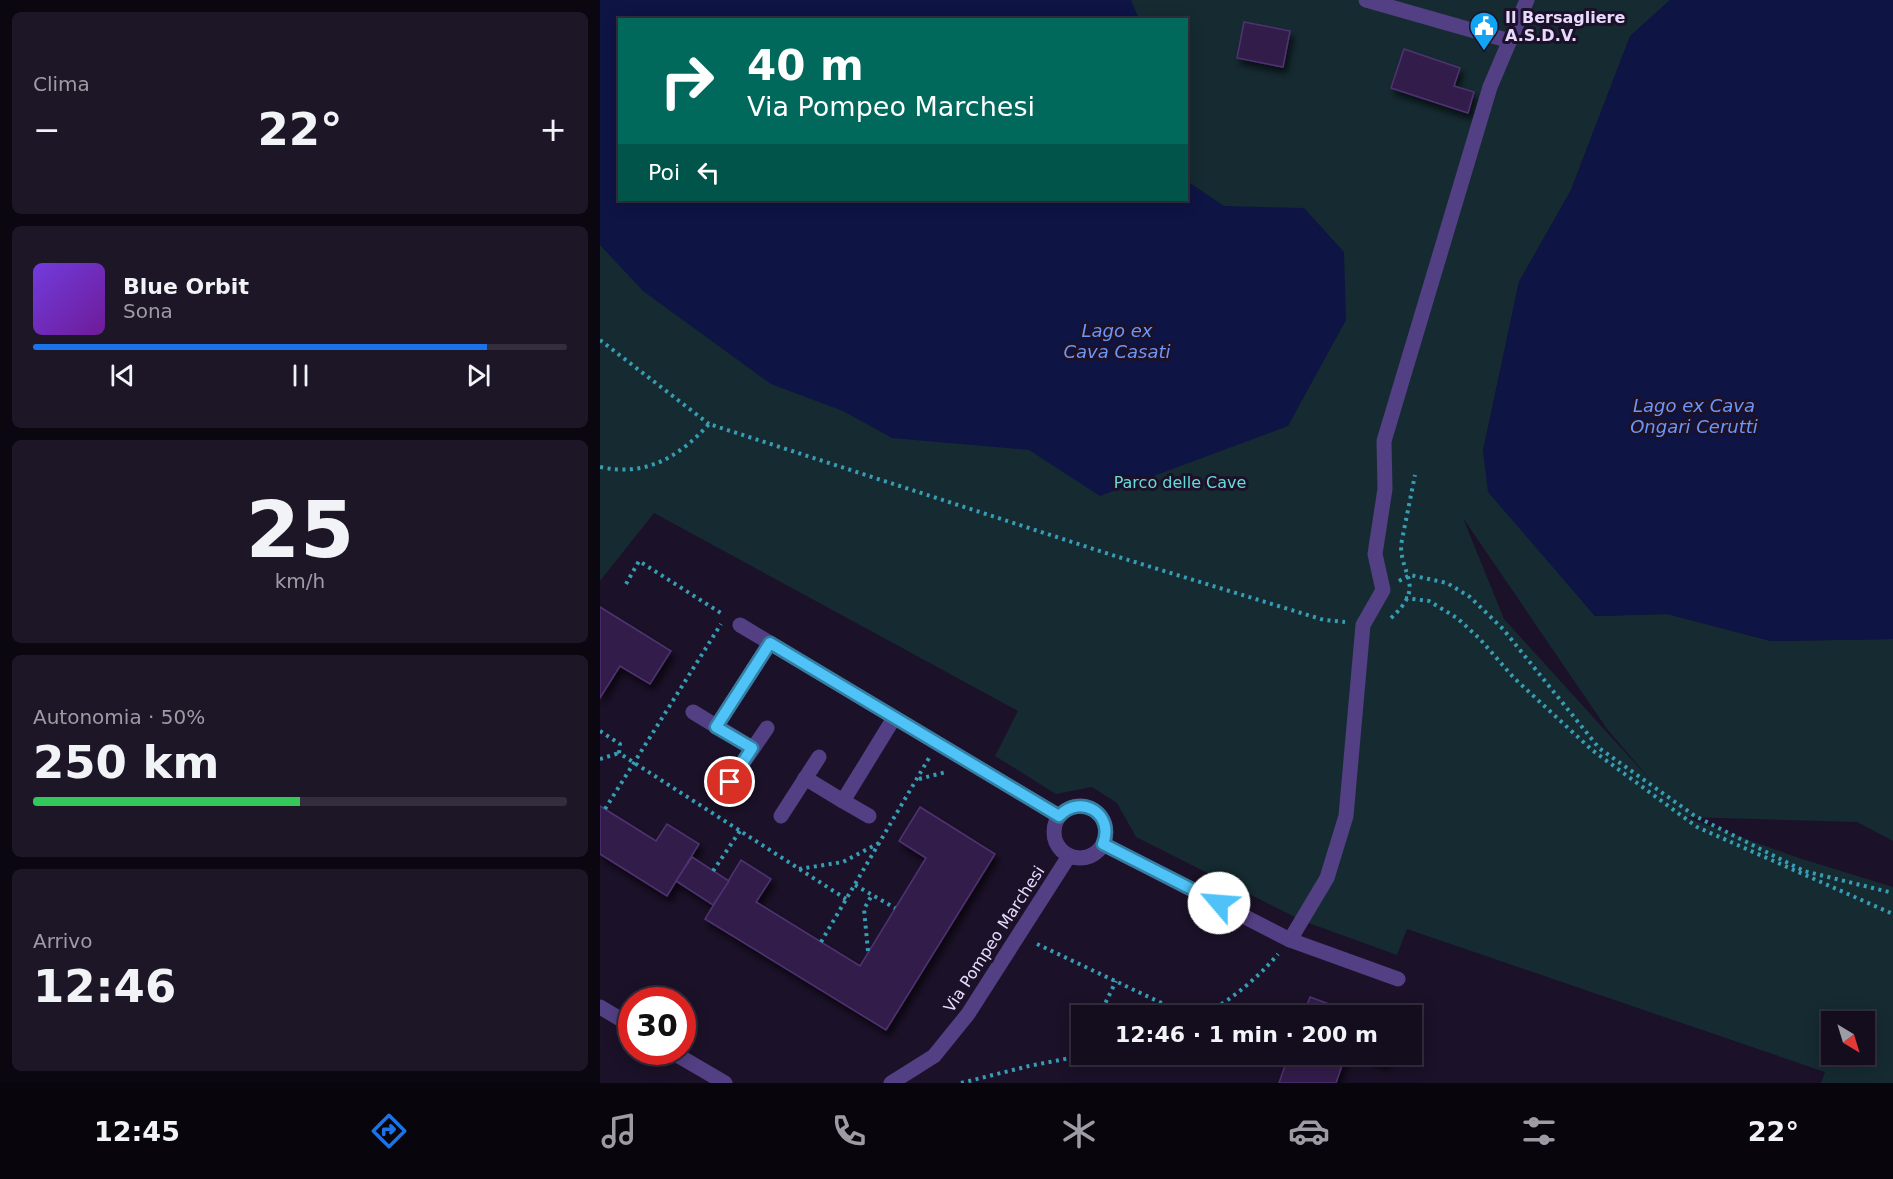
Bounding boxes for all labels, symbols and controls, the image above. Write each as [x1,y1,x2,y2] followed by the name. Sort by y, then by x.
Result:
[1505,8,1625,45] place label: Il Bersagliere A.S.D.V.
[1468,10,1500,52] public building icon: Il Bersagliere A.S.D.V.
[747,41,864,90] text: 40 m
[648,42,726,120] icon: right
[33,72,90,96] text: Clima
[747,91,1035,122] text: Via Pompeo Marchesi
[257,103,343,156] text: 22°
[33,110,61,149] text: −
[539,110,567,149] text: +
[692,156,725,189] icon: left
[648,160,680,185] text: Poi
[123,274,249,299] text: Blue Orbit
[123,299,173,323] text: Sona
[1063,320,1171,362] water label: Lago ex Cava Casati
[106,359,139,392] icon: previous
[284,359,317,392] icon: pause
[462,359,495,392] icon: next
[1630,395,1758,437] water label: Lago ex Cava Ongari Cerutti
[1114,473,1246,492] park label: Parco delle Cave
[246,485,354,575] text: 25
[275,569,325,593] text: km/h
[33,705,205,729] text: Autonomia · 50%
[33,736,219,789] text: 250 km
[704,756,755,807] pin
[713,765,746,798] icon: arrive
[940,862,1048,1016] street label: Via Pompeo Marchesi
[1187,871,1251,935] position arrow
[33,929,92,953] text: Arrivo
[33,960,176,1013] text: 12:46
[618,987,696,1065] speed limit sign: 30
[1821,1011,1875,1065] north arrow
[1821,1011,1875,1065] map controls
[1115,1022,1378,1047] text: 12:46 · 1 min · 200 m
[368,1110,410,1152] icon: directions
[598,1110,640,1152] icon: music
[828,1110,870,1152] icon: phone
[1058,1110,1100,1152] icon: climate
[1288,1110,1330,1152] icon: car
[1518,1110,1560,1152] icon: filters
[94,1116,180,1147] text: 12:45
[1748,1116,1799,1147] text: 22°

